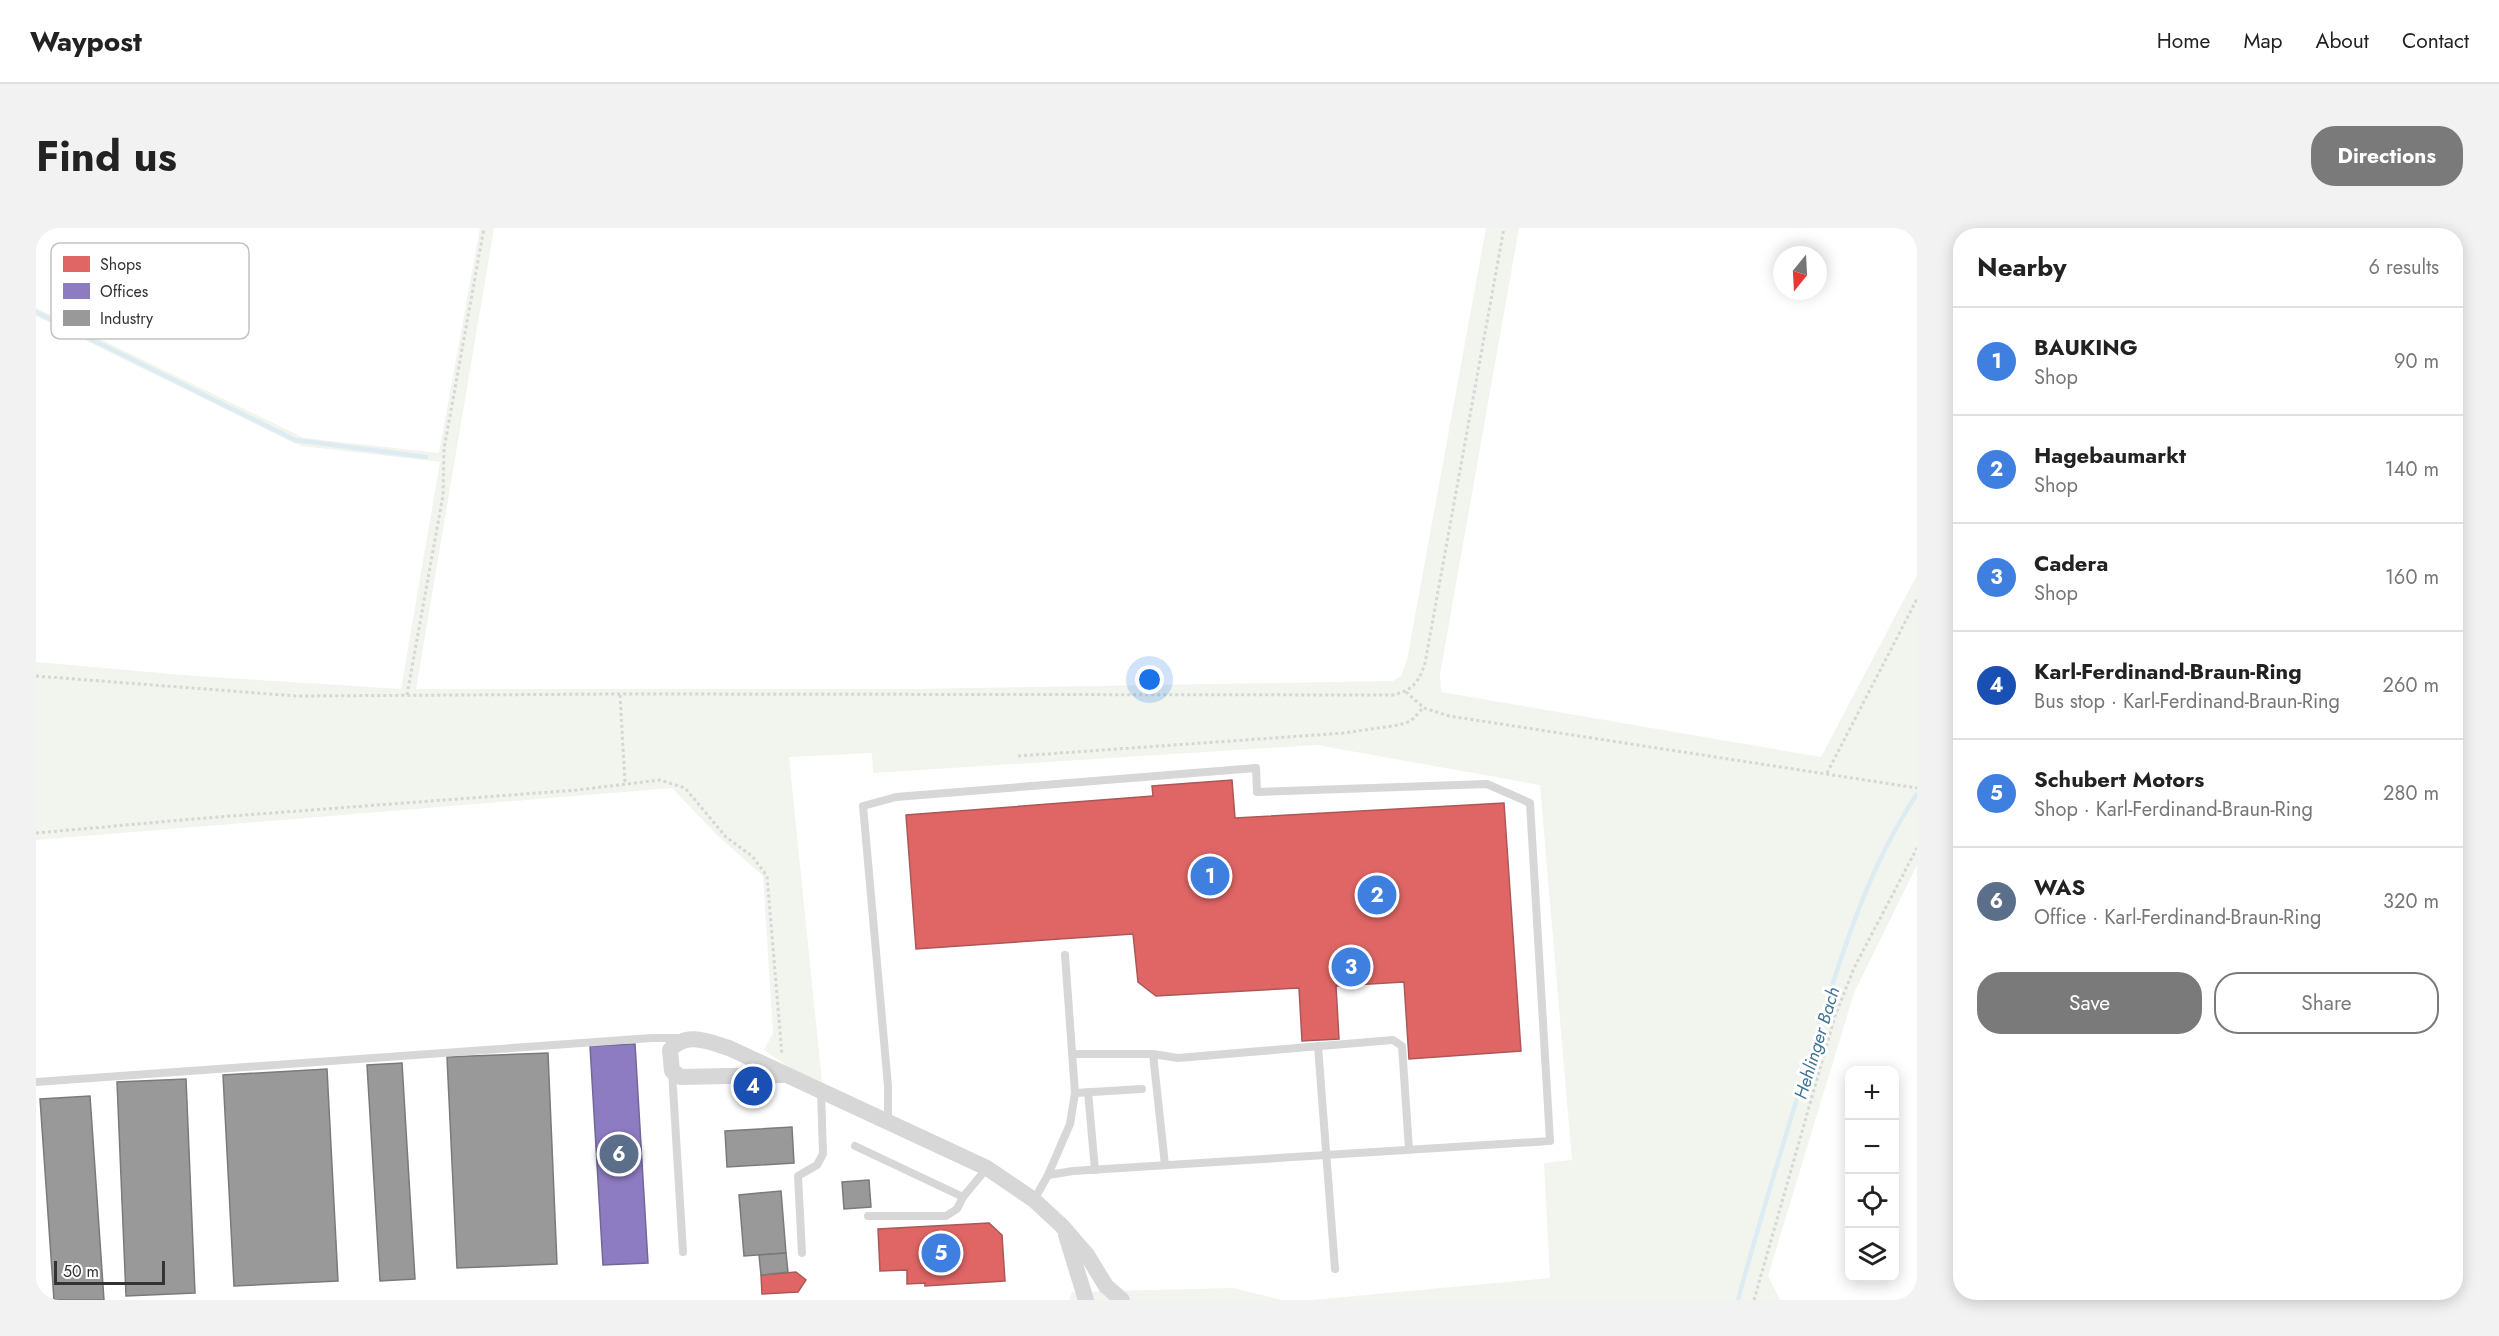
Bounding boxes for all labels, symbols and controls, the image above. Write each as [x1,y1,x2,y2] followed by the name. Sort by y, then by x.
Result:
[30,21,142,62] text: Waypost
[2157,26,2210,56] text: Home
[2243,26,2283,56] text: Map
[2316,26,2369,56] text: About
[2402,26,2469,56] text: Contact
[36,126,177,187] text: Find us
[2311,126,2463,186] button: Directions
[51,243,249,339] legend
[1773,246,1827,300] north arrow
[1977,248,2066,286] text: Nearby
[100,253,141,276] text: Shops
[2369,253,2439,282] text: 6 results
[100,280,148,303] text: Offices
[100,307,154,330] text: Industry
[2034,331,2138,363] text: BAUKING
[1991,347,2002,376] text: 1
[2394,347,2439,376] text: 90 m
[2034,363,2078,392] text: Shop
[2034,439,2186,471] text: Hagebaumarkt
[1990,455,2003,484] text: 2
[2385,455,2439,484] text: 140 m
[2034,471,2078,500] text: Shop
[2034,547,2108,579] text: Cadera
[1990,563,2003,592] text: 3
[2385,563,2439,592] text: 160 m
[2034,579,2078,608] text: Shop
[2034,655,2302,687] text: Karl-Ferdinand-Braun-Ring
[1135,665,1164,694] your location
[1990,671,2003,700] text: 4
[2383,671,2439,700] text: 260 m
[2034,687,2340,716] text: Bus stop · Karl-Ferdinand-Braun-Ring
[2034,763,2204,795] text: Schubert Motors
[1990,779,2003,808] text: 5
[2383,779,2439,808] text: 280 m
[2034,795,2313,824] text: Shop · Karl-Ferdinand-Braun-Ring
[1190,854,1230,898] pin: 1
[2034,871,2085,903] text: WAS
[1358,872,1396,918] pin: 2
[1990,887,2003,916] text: 6
[2383,887,2439,916] text: 320 m
[2034,903,2321,932] text: Office · Karl-Ferdinand-Braun-Ring
[1332,944,1370,990] pin: 3
[1977,972,2202,1034] button: Save
[2214,972,2439,1034] button: Share
[1788,984,1846,1102] water label: Hehlinger Bach
[734,1064,772,1108] pin: 4
[1845,1066,1899,1282] map controls
[1845,1066,1899,1120] button: +
[1845,1120,1899,1174] button: −
[600,1132,638,1176] pin: 6
[1845,1174,1899,1228] button: locate
[1845,1228,1899,1282] button: layers
[922,1230,960,1276] pin: 5
[54,1258,165,1286] scale bar
[63,1260,99,1283] text: 50 m

